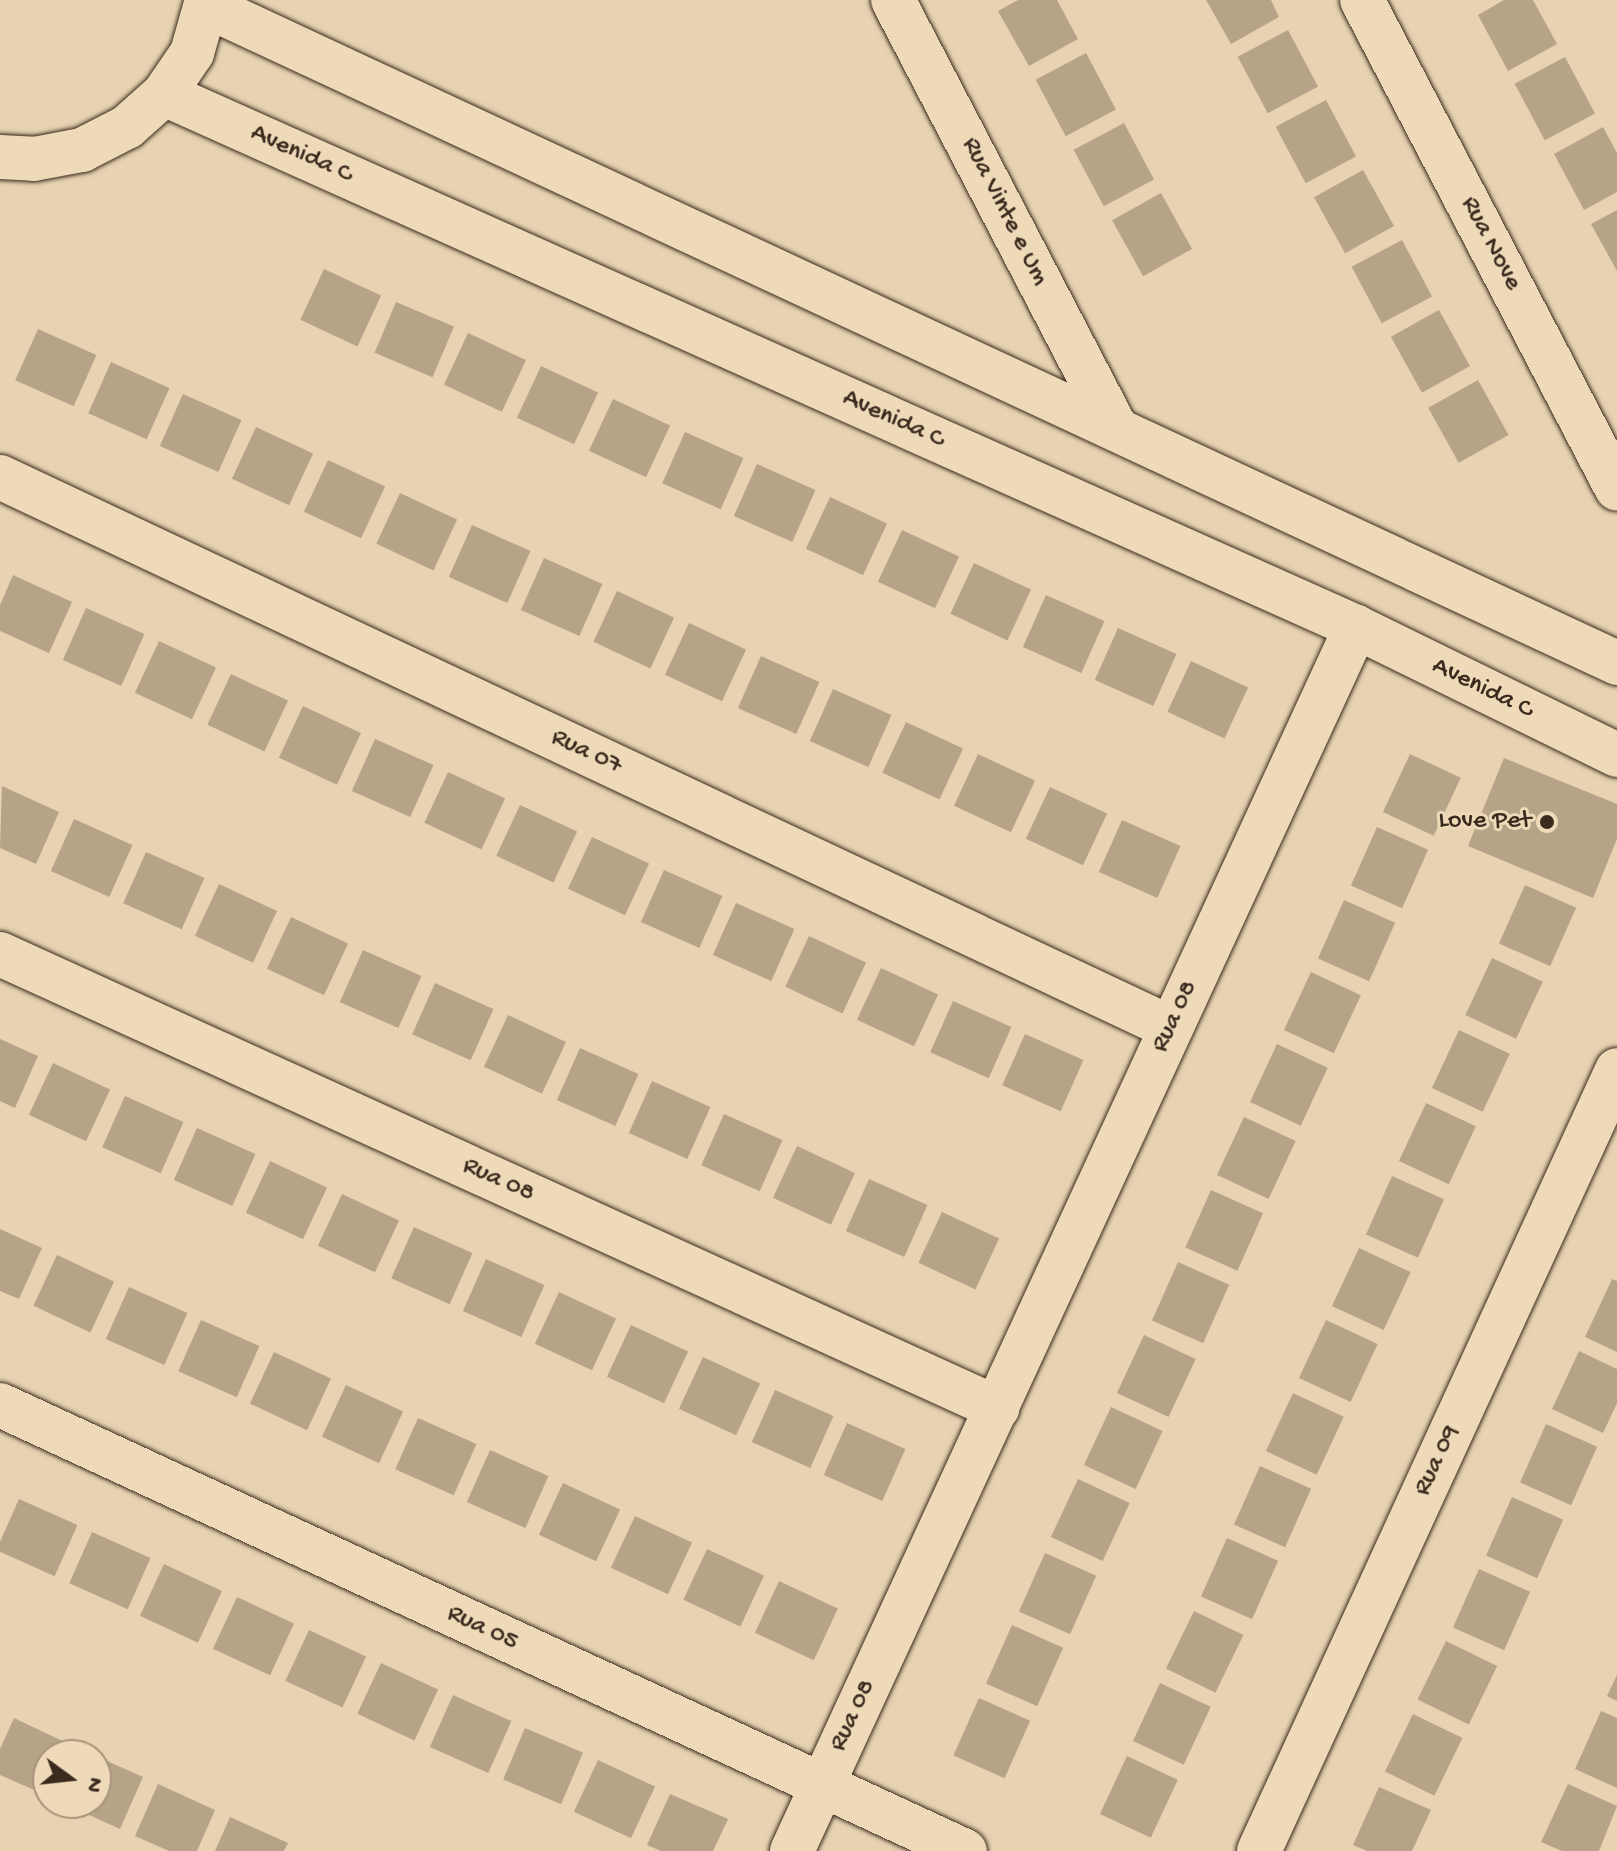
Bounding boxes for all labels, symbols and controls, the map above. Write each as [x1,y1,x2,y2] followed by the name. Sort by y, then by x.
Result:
[245,119,357,191] street label: Avenida C
[953,133,1055,291] street label: Rua Vinte e Um
[1452,192,1528,296] street label: Rua Nove
[837,384,949,456] street label: Avenida C
[1427,651,1537,727] street label: Avenida C
[546,723,626,783] street label: Rua 07
[1439,806,1531,838] place label: Love Pet
[1538,813,1556,831] marker: Love Pet
[1146,976,1206,1058] street label: Rua 08
[457,1151,539,1211] street label: Rua 08
[1408,1421,1468,1501] street label: Rua 09
[441,1599,523,1659] street label: Rua 05
[824,1675,884,1757] street label: Rua 08
[32,1739,112,1819] north arrow
[79,1774,108,1795] text: N

